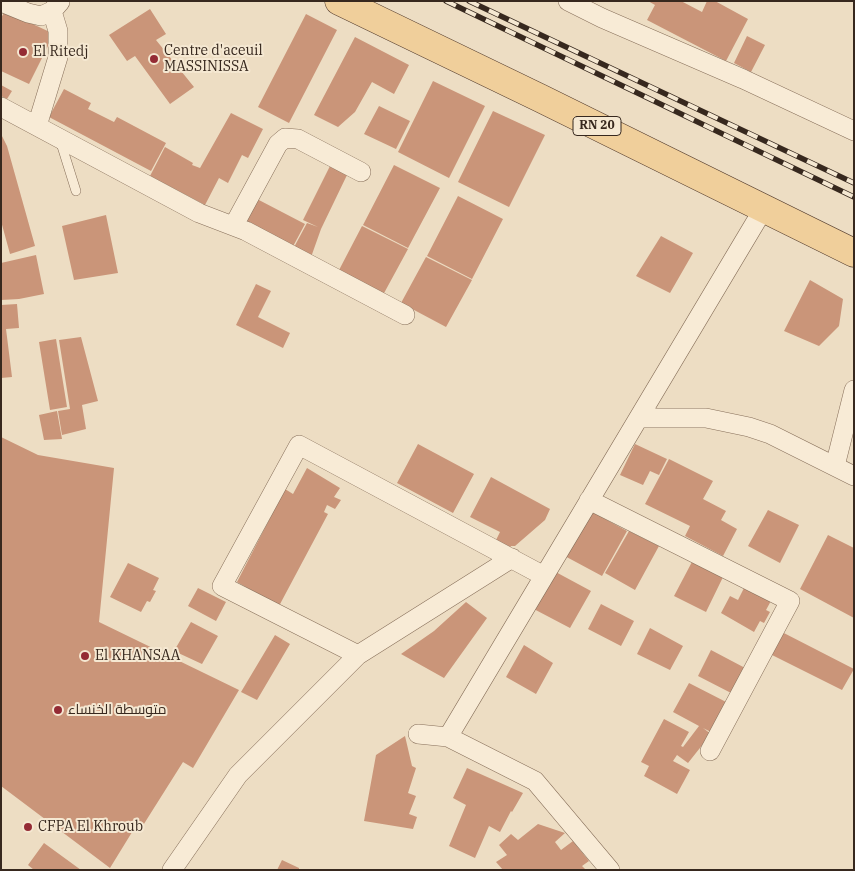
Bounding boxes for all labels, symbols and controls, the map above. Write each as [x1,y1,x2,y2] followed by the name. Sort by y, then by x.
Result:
[164,43,263,75] place label: Centre d'aceuil MASSINISSA
[33,44,89,60] place label: El Ritedj
[17,46,29,58] marker: El Ritedj
[148,53,160,65] marker: Centre d'aceuil MASSINISSA
[573,116,621,136] road number: RN 20
[95,648,180,664] place label: El KHANSAA
[79,650,91,662] marker: El KHANSAA
[68,702,167,718] place label: متوسطة الخنساء
[52,704,64,716] marker: متوسطة الخنساء
[38,819,143,835] place label: CFPA El Khroub
[22,821,34,833] marker: CFPA El Khroub

